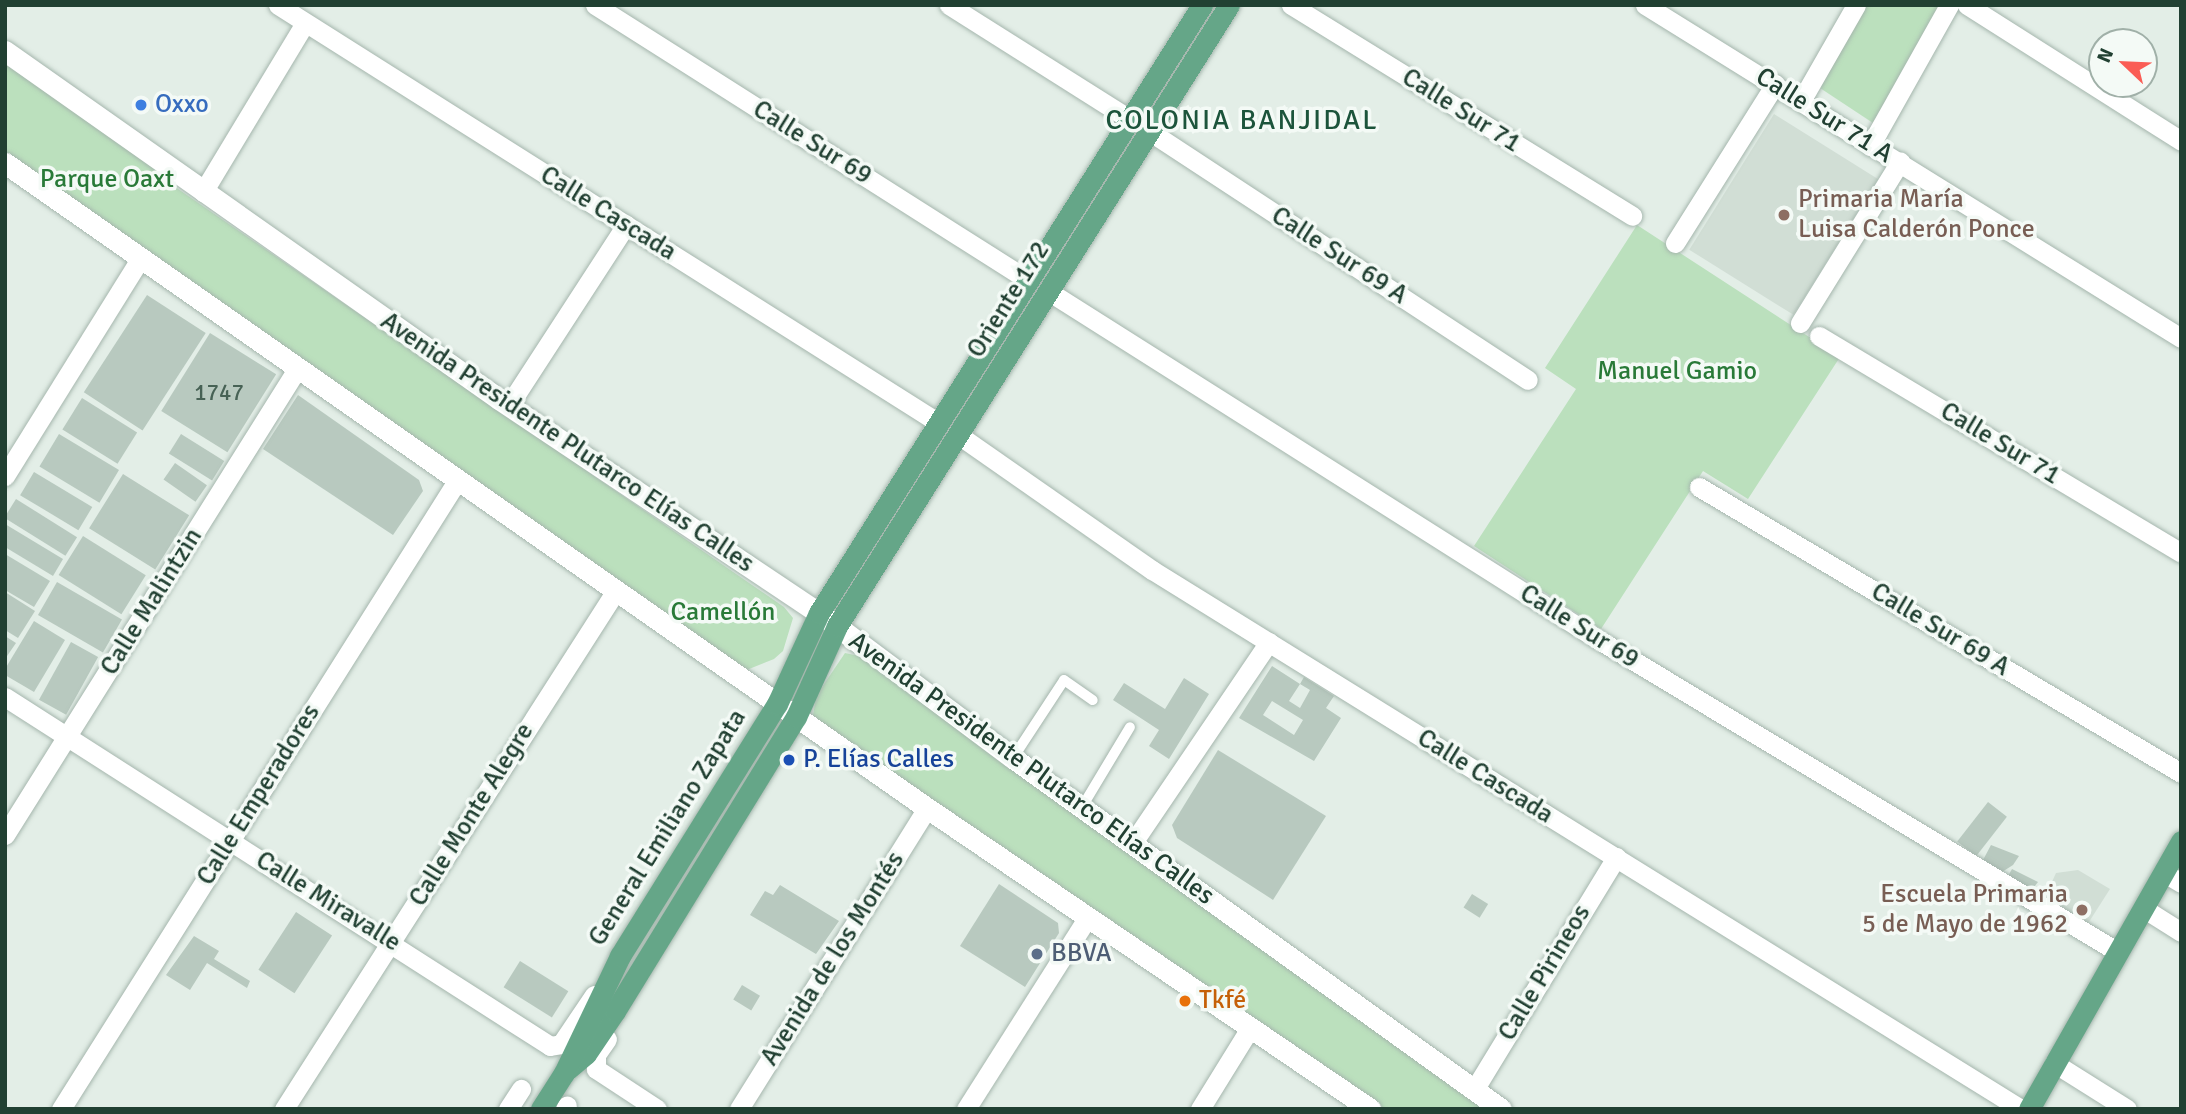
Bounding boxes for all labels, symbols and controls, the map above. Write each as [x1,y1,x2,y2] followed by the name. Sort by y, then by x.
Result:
[2088,28,2158,98] north arrow
[2092,45,2119,66] text: N
[1750,61,1898,171] street label: Calle Sur 71 A
[1396,62,1526,160] street label: Calle Sur 71
[155,89,209,121] place label: Oxxo
[747,94,877,192] street label: Calle Sur 69
[133,97,149,113] marker: Oxxo
[1107,103,1377,137] district label: COLONIA BANJIDAL
[534,160,682,268] street label: Calle Cascada
[40,164,174,196] park label: Parque Oaxt
[1798,184,2035,246] place label: Primaria María Luisa Calderón Ponce
[1265,200,1413,312] street label: Calle Sur 69 A
[1776,207,1792,223] marker: Primaria María Luisa Calderón Ponce
[961,236,1057,364] street label: Oriente 172
[374,306,760,580] street label: Avenida Presidente Plutarco Elías Calles
[1597,356,1757,388] park label: Manuel Gamio
[194,379,244,407] house number: 1747
[1934,396,2066,492] street label: Calle Sur 71
[94,523,210,681] street label: Calle Malintzin
[1865,577,2015,683] street label: Calle Sur 69 A
[1514,578,1644,676] street label: Calle Sur 69
[671,597,775,629] park label: Camellón
[842,626,1220,912] street label: Avenida Presidente Plutarco Elías Calles
[191,699,327,891] street label: Calle Emperadores
[582,704,754,952] street label: General Emiliano Zapata
[403,718,541,912] street label: Calle Monte Alegre
[1411,723,1559,831] street label: Calle Cascada
[803,744,954,776] place label: P. Elías Calles
[781,752,797,768] marker: P. Elías Calles
[250,845,406,959] street label: Calle Miravalle
[755,846,911,1072] street label: Avenida de los Montés
[1862,879,2068,940] place label: Escuela Primaria 5 de Mayo de 1962
[1492,899,1598,1047] street label: Calle Pirineos
[2074,902,2090,918] marker: Escuela Primaria 5 de Mayo de 1962
[1051,938,1112,970] place label: BBVA
[1029,946,1045,962] marker: BBVA
[1199,985,1246,1017] place label: Tkfé
[1177,993,1193,1009] marker: Tkfé

